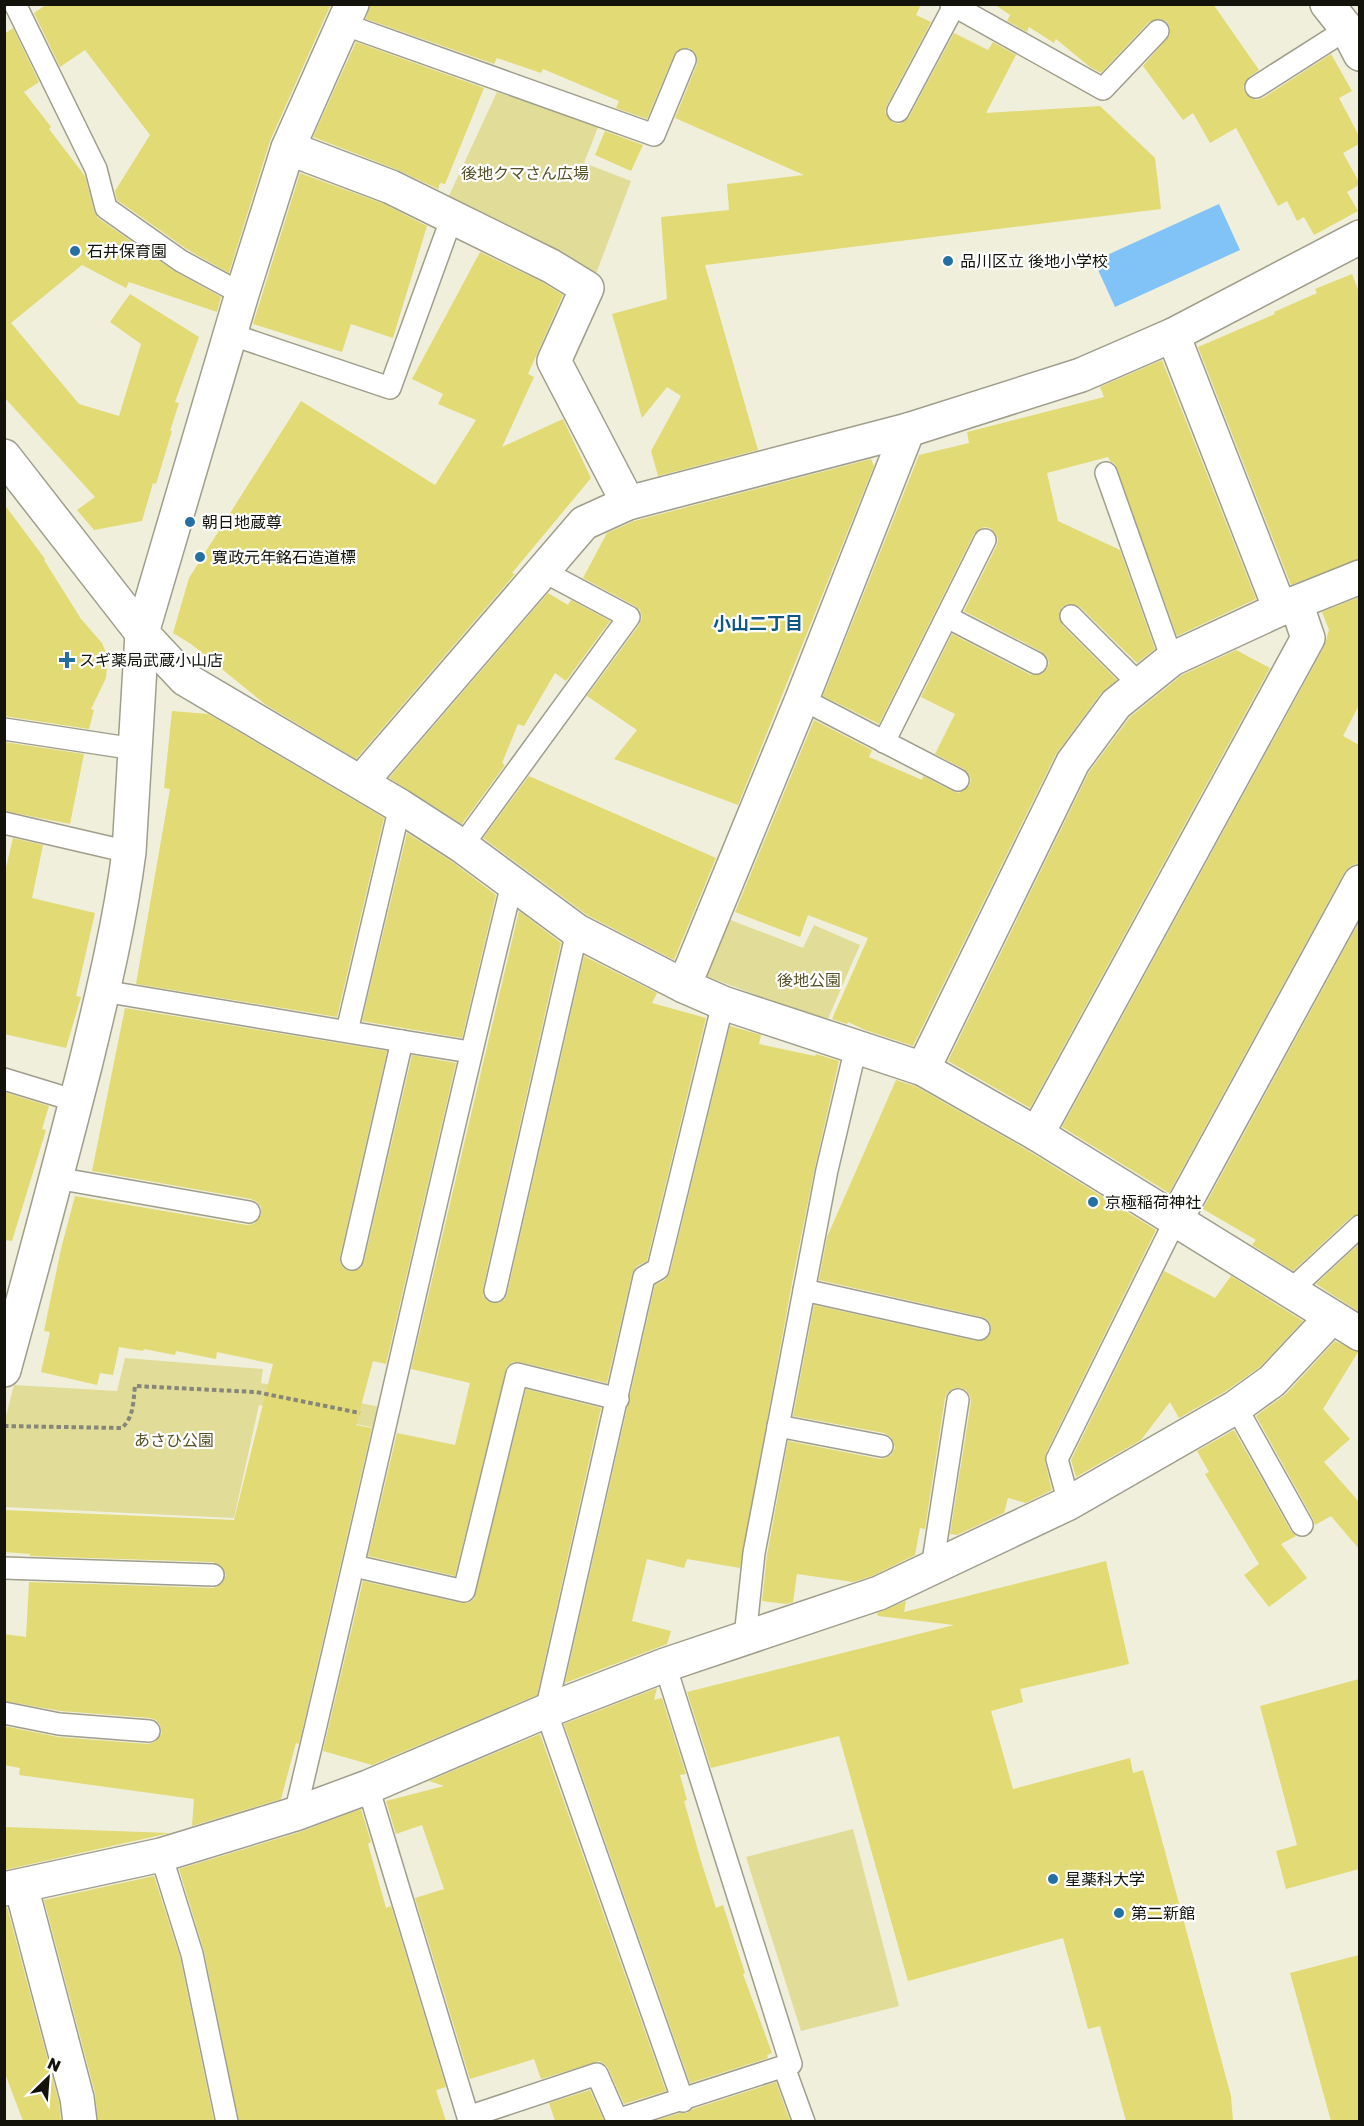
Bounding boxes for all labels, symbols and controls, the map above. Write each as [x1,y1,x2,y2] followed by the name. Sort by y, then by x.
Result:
[461,163,589,183] park label: 後地クマさん広場
[87,241,167,261] place label: 石井保育園
[68,244,82,258] marker: 石井保育園
[960,251,1108,271] place label: 品川区立 後地小学校
[941,254,955,268] marker: 品川区立 後地小学校
[202,512,282,532] place label: 朝日地蔵尊
[183,515,197,529] marker: 朝日地蔵尊
[212,547,356,567] place label: 寛政元年銘石造道標
[193,550,207,564] marker: 寛政元年銘石造道標
[713,612,803,634] district label: 小山二丁目
[79,650,223,670] place label: スギ薬局武蔵小山店
[60,653,74,667] marker: スギ薬局武蔵小山店
[777,970,841,990] park label: 後地公園
[1105,1192,1201,1212] place label: 京極稲荷神社
[1086,1195,1100,1209] marker: 京極稲荷神社
[134,1430,214,1450] park label: あさひ公園
[1065,1869,1145,1889] place label: 星薬科大学
[1046,1872,1060,1886] marker: 星薬科大学
[1131,1903,1195,1923] place label: 第二新館
[1112,1906,1126,1920] marker: 第二新館
[18,2048,78,2108] north arrow
[45,2053,64,2076] text: N

